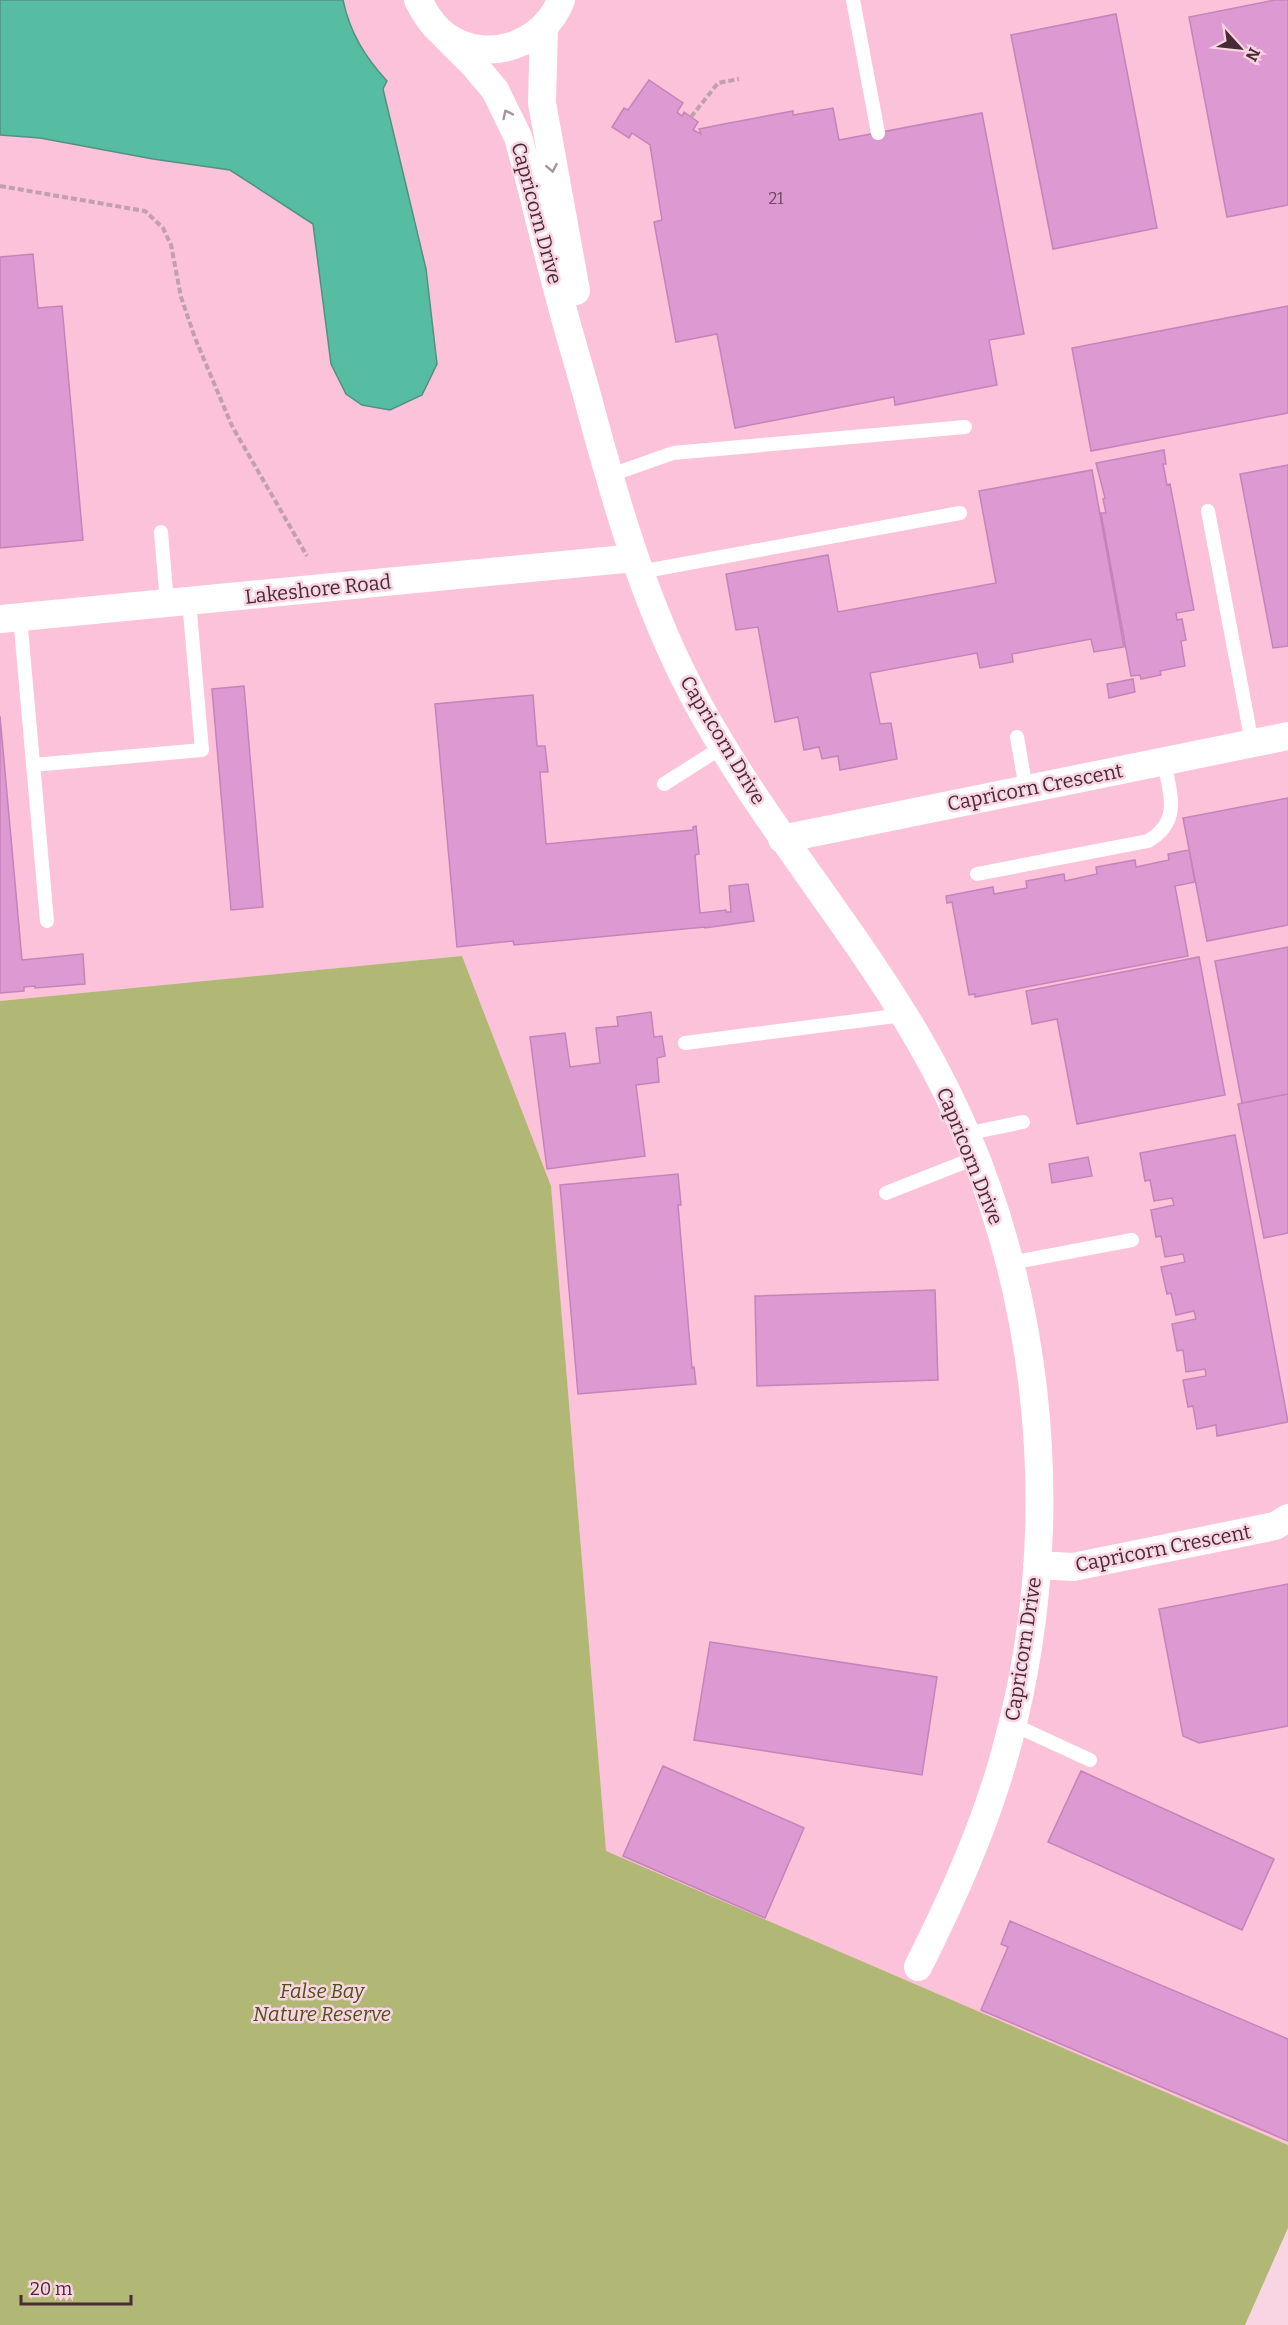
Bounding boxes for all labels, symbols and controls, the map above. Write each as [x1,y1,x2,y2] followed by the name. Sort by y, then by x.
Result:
[1210,18,1270,78] north arrow
[1242,45,1264,64] text: N
[503,109,515,120] one-way arrow
[507,139,567,287] street label: Capricorn Drive
[545,163,558,173] one-way arrow
[768,189,784,208] house number: 21
[244,569,393,609] street label: Lakeshore Road
[675,671,771,809] street label: Capricorn Drive
[945,758,1125,816] street label: Capricorn Crescent
[932,1084,1008,1228] street label: Capricorn Drive
[1073,1519,1253,1577] street label: Capricorn Crescent
[1000,1575,1046,1723] street label: Capricorn Drive
[253,1979,391,2026] park label: False Bay Nature Reserve
[21,2268,130,2306] scale bar
[30,2278,72,2300] text: 20 m

